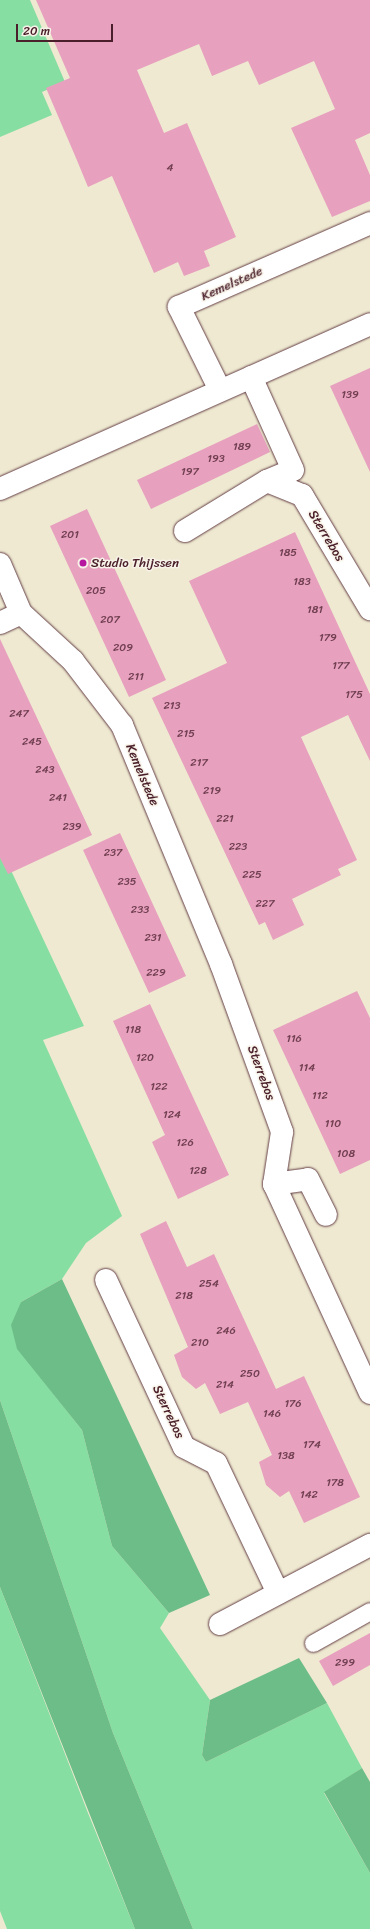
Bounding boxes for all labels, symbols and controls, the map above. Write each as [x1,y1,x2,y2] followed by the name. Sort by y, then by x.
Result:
[18,16,115,42] scale bar
[23,20,50,42] text: 20 m
[167,161,173,175] house number: 4
[199,263,265,305] street label: Kemelstede
[341,388,359,402] house number: 139
[233,440,251,454] house number: 189
[207,452,225,466] house number: 193
[181,465,199,479] house number: 197
[305,507,347,565] street label: Sterrebos
[61,528,79,542] house number: 201
[279,546,297,560] house number: 185
[91,555,179,571] place label: Studio Thijssen
[78,558,88,568] marker: Studio Thijssen
[293,575,311,589] house number: 183
[86,584,106,598] house number: 205
[307,603,323,617] house number: 181
[100,613,120,627] house number: 207
[319,631,337,645] house number: 179
[113,641,133,655] house number: 209
[332,659,350,673] house number: 177
[128,670,144,684] house number: 211
[345,688,363,702] house number: 175
[163,699,181,713] house number: 213
[9,707,29,721] house number: 247
[177,727,195,741] house number: 215
[22,735,42,749] house number: 245
[122,742,162,808] street label: Kemelstede
[190,756,208,770] house number: 217
[35,763,55,777] house number: 243
[203,784,221,798] house number: 219
[49,791,67,805] house number: 241
[216,812,234,826] house number: 221
[62,820,82,834] house number: 239
[229,840,247,854] house number: 223
[104,846,122,860] house number: 237
[242,868,262,882] house number: 225
[117,875,137,889] house number: 235
[256,897,274,911] house number: 227
[131,903,149,917] house number: 233
[144,931,162,945] house number: 231
[146,966,166,980] house number: 229
[125,1023,141,1037] house number: 118
[286,1032,302,1046] house number: 116
[244,1043,278,1103] street label: Sterrebos
[136,1051,154,1065] house number: 120
[299,1061,315,1075] house number: 114
[150,1080,168,1094] house number: 122
[312,1089,328,1103] house number: 112
[163,1108,181,1122] house number: 124
[325,1117,341,1131] house number: 110
[176,1136,194,1150] house number: 126
[337,1147,355,1161] house number: 108
[189,1164,207,1178] house number: 128
[199,1277,219,1291] house number: 254
[175,1289,193,1303] house number: 218
[216,1324,236,1338] house number: 246
[191,1336,209,1350] house number: 210
[240,1367,260,1381] house number: 250
[216,1378,234,1392] house number: 214
[149,1383,187,1441] street label: Sterrebos
[284,1397,302,1411] house number: 176
[263,1407,281,1421] house number: 146
[303,1438,321,1452] house number: 174
[277,1449,295,1463] house number: 138
[326,1476,344,1490] house number: 178
[300,1488,318,1502] house number: 142
[335,1656,355,1670] house number: 299

